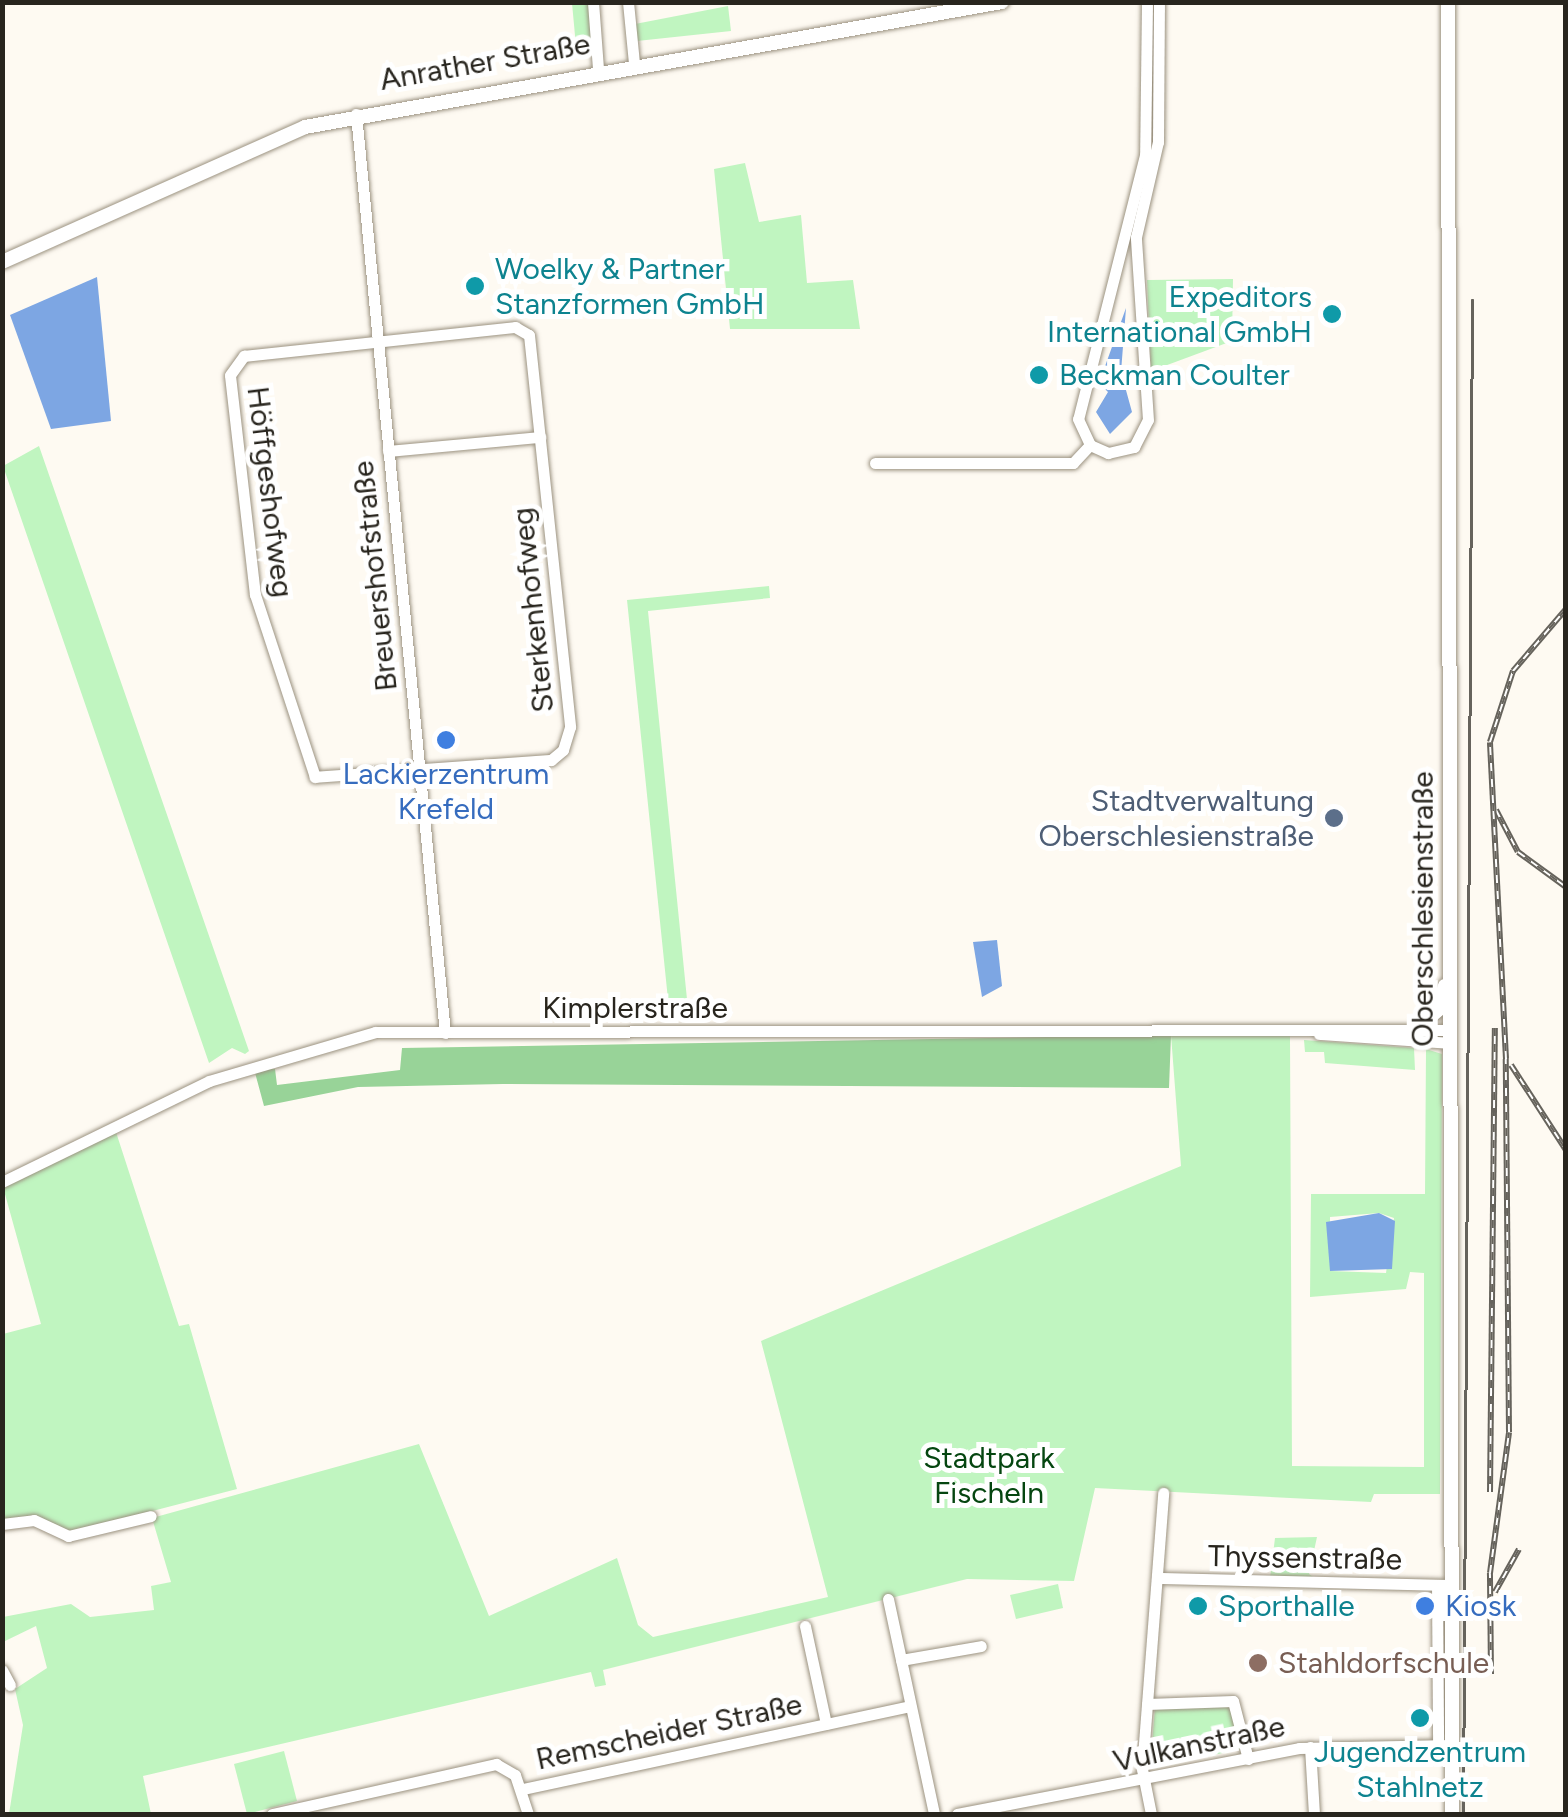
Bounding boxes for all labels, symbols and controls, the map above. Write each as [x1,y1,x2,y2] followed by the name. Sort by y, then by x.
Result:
[377,26,593,98] street label: Anrather Straße
[495,251,764,322] place label: Woelky & Partner Stanzformen GmbH
[464,275,486,297] marker: Woelky & Partner Stanzformen GmbH
[1047,279,1312,350] place label: Expeditors International GmbH
[1321,303,1343,325] marker: Expeditors International GmbH
[1059,357,1290,393] place label: Beckman Coulter
[1028,364,1050,386] marker: Beckman Coulter
[239,384,301,600] street label: Höffgeshofweg
[345,459,405,693] street label: Breuershofstraße
[504,506,562,714] street label: Sterkenhofweg
[435,729,457,751] marker: Lackierzentrum Krefeld
[343,756,549,826] place label: Lackierzentrum Krefeld
[1405,771,1441,1047] street label: Oberschlesienstraße
[1039,783,1314,854] place label: Stadtverwaltung Oberschlesienstraße
[1323,807,1345,829] marker: Stadtverwaltung Oberschlesienstraße
[542,990,728,1026] street label: Kimplerstraße
[923,1440,1055,1510] park label: Stadtpark Fischeln
[1208,1538,1402,1578] street label: Thyssenstraße
[1218,1588,1355,1624] place label: Sporthalle
[1445,1588,1516,1624] place label: Kiosk
[1187,1595,1209,1617] marker: Sporthalle
[1414,1595,1436,1617] marker: Kiosk
[1278,1645,1489,1681] place label: Stahldorfschule
[1247,1652,1269,1674] marker: Stahldorfschule
[533,1686,805,1778] street label: Remscheider Straße
[1409,1707,1431,1729] marker: Jugendzentrum Stahlnetz
[1110,1708,1288,1780] street label: Vulkanstraße
[1314,1734,1526,1804] place label: Jugendzentrum Stahlnetz

